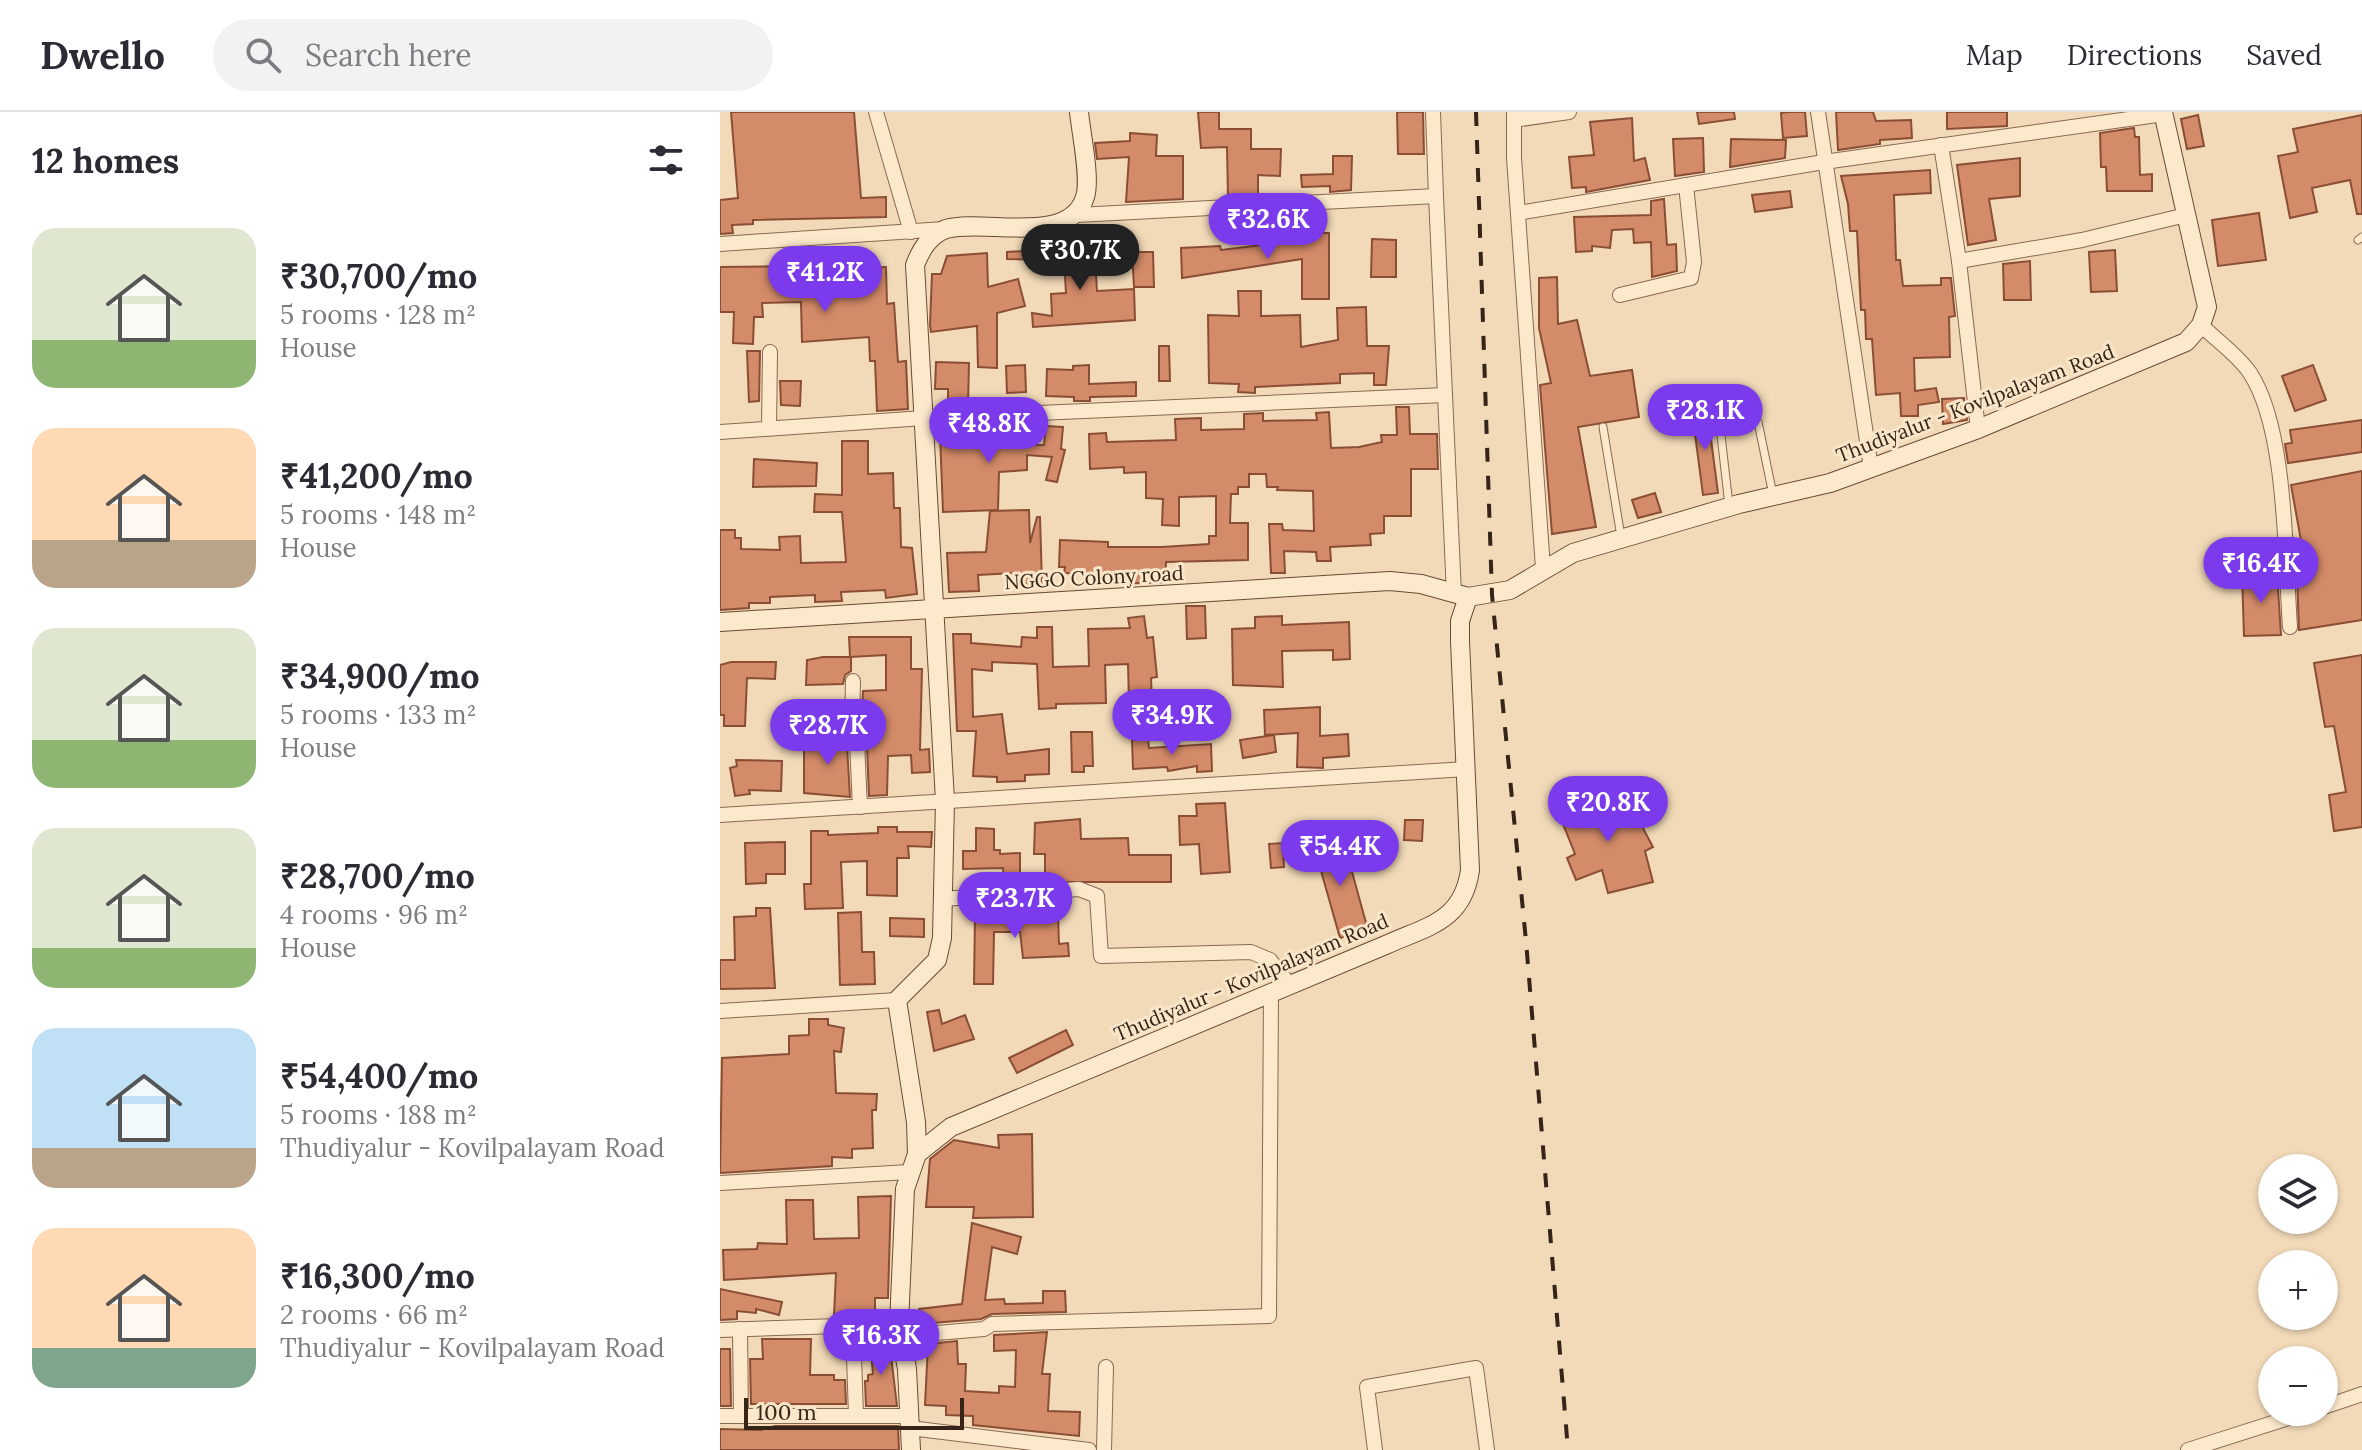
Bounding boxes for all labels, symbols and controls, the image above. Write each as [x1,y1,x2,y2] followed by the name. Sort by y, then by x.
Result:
[213,19,773,91] search box
[40,31,165,79] text: Dwello
[241,33,285,77] icon: search
[305,36,472,74] text: Search here
[1966,37,2023,73] text: Map
[2067,37,2202,73] text: Directions
[2246,37,2322,73] text: Saved
[644,138,688,182] icon: filters
[32,139,179,182] text: 12 homes
[1203,193,1333,261] pin: ₹32.6K
[1227,202,1309,235] text: ₹32.6K
[1015,224,1145,292] pin: ₹30.7K
[1039,233,1121,266] text: ₹30.7K
[760,246,890,314] pin: ₹41.2K
[280,254,477,297] text: ₹30,700/mo
[786,255,864,288] text: ₹41.2K
[96,260,192,356] icon: home
[280,298,476,331] text: 5 rooms · 128 m²
[280,331,357,364] text: House
[1832,338,2118,468] street label: Thudiyalur - Kovilpalayam Road
[1640,384,1770,452] pin: ₹28.1K
[1666,393,1744,426] text: ₹28.1K
[924,397,1054,465] pin: ₹48.8K
[947,406,1031,439] text: ₹48.8K
[280,454,473,497] text: ₹41,200/mo
[96,460,192,556] icon: home
[280,498,476,531] text: 5 rooms · 148 m²
[280,531,357,564] text: House
[2196,537,2326,605] pin: ₹16.4K
[2221,546,2301,579] text: ₹16.4K
[1004,560,1184,594] street label: NGGO Colony road
[280,654,480,697] text: ₹34,900/mo
[96,660,192,756] icon: home
[1107,689,1237,757] pin: ₹34.9K
[280,698,476,731] text: 5 rooms · 133 m²
[1130,698,1214,731] text: ₹34.9K
[763,699,893,767] pin: ₹28.7K
[788,708,868,741] text: ₹28.7K
[280,731,357,764] text: House
[1543,776,1673,844] pin: ₹20.8K
[1566,785,1650,818] text: ₹20.8K
[1275,820,1405,888] pin: ₹54.4K
[1299,829,1381,862] text: ₹54.4K
[280,854,475,897] text: ₹28,700/mo
[96,860,192,956] icon: home
[950,872,1080,940] pin: ₹23.7K
[975,881,1055,914] text: ₹23.7K
[280,898,468,931] text: 4 rooms · 96 m²
[1110,908,1392,1046] street label: Thudiyalur - Kovilpalayam Road
[280,931,357,964] text: House
[280,1054,478,1097] text: ₹54,400/mo
[96,1060,192,1156] icon: home
[280,1098,477,1131] text: 5 rooms · 188 m²
[280,1131,665,1164] text: Thudiyalur - Kovilpalayam Road
[2258,1154,2338,1426] map controls
[2258,1154,2338,1234] button: layers
[2258,1250,2338,1330] button: +
[280,1254,475,1297] text: ₹16,300/mo
[96,1260,192,1356] icon: home
[280,1298,468,1331] text: 2 rooms · 66 m²
[816,1309,946,1377] pin: ₹16.3K
[841,1318,921,1351] text: ₹16.3K
[280,1331,665,1364] text: Thudiyalur - Kovilpalayam Road
[2258,1346,2338,1426] button: −
[744,1394,964,1430] scale bar
[756,1398,817,1426] text: 100 m

